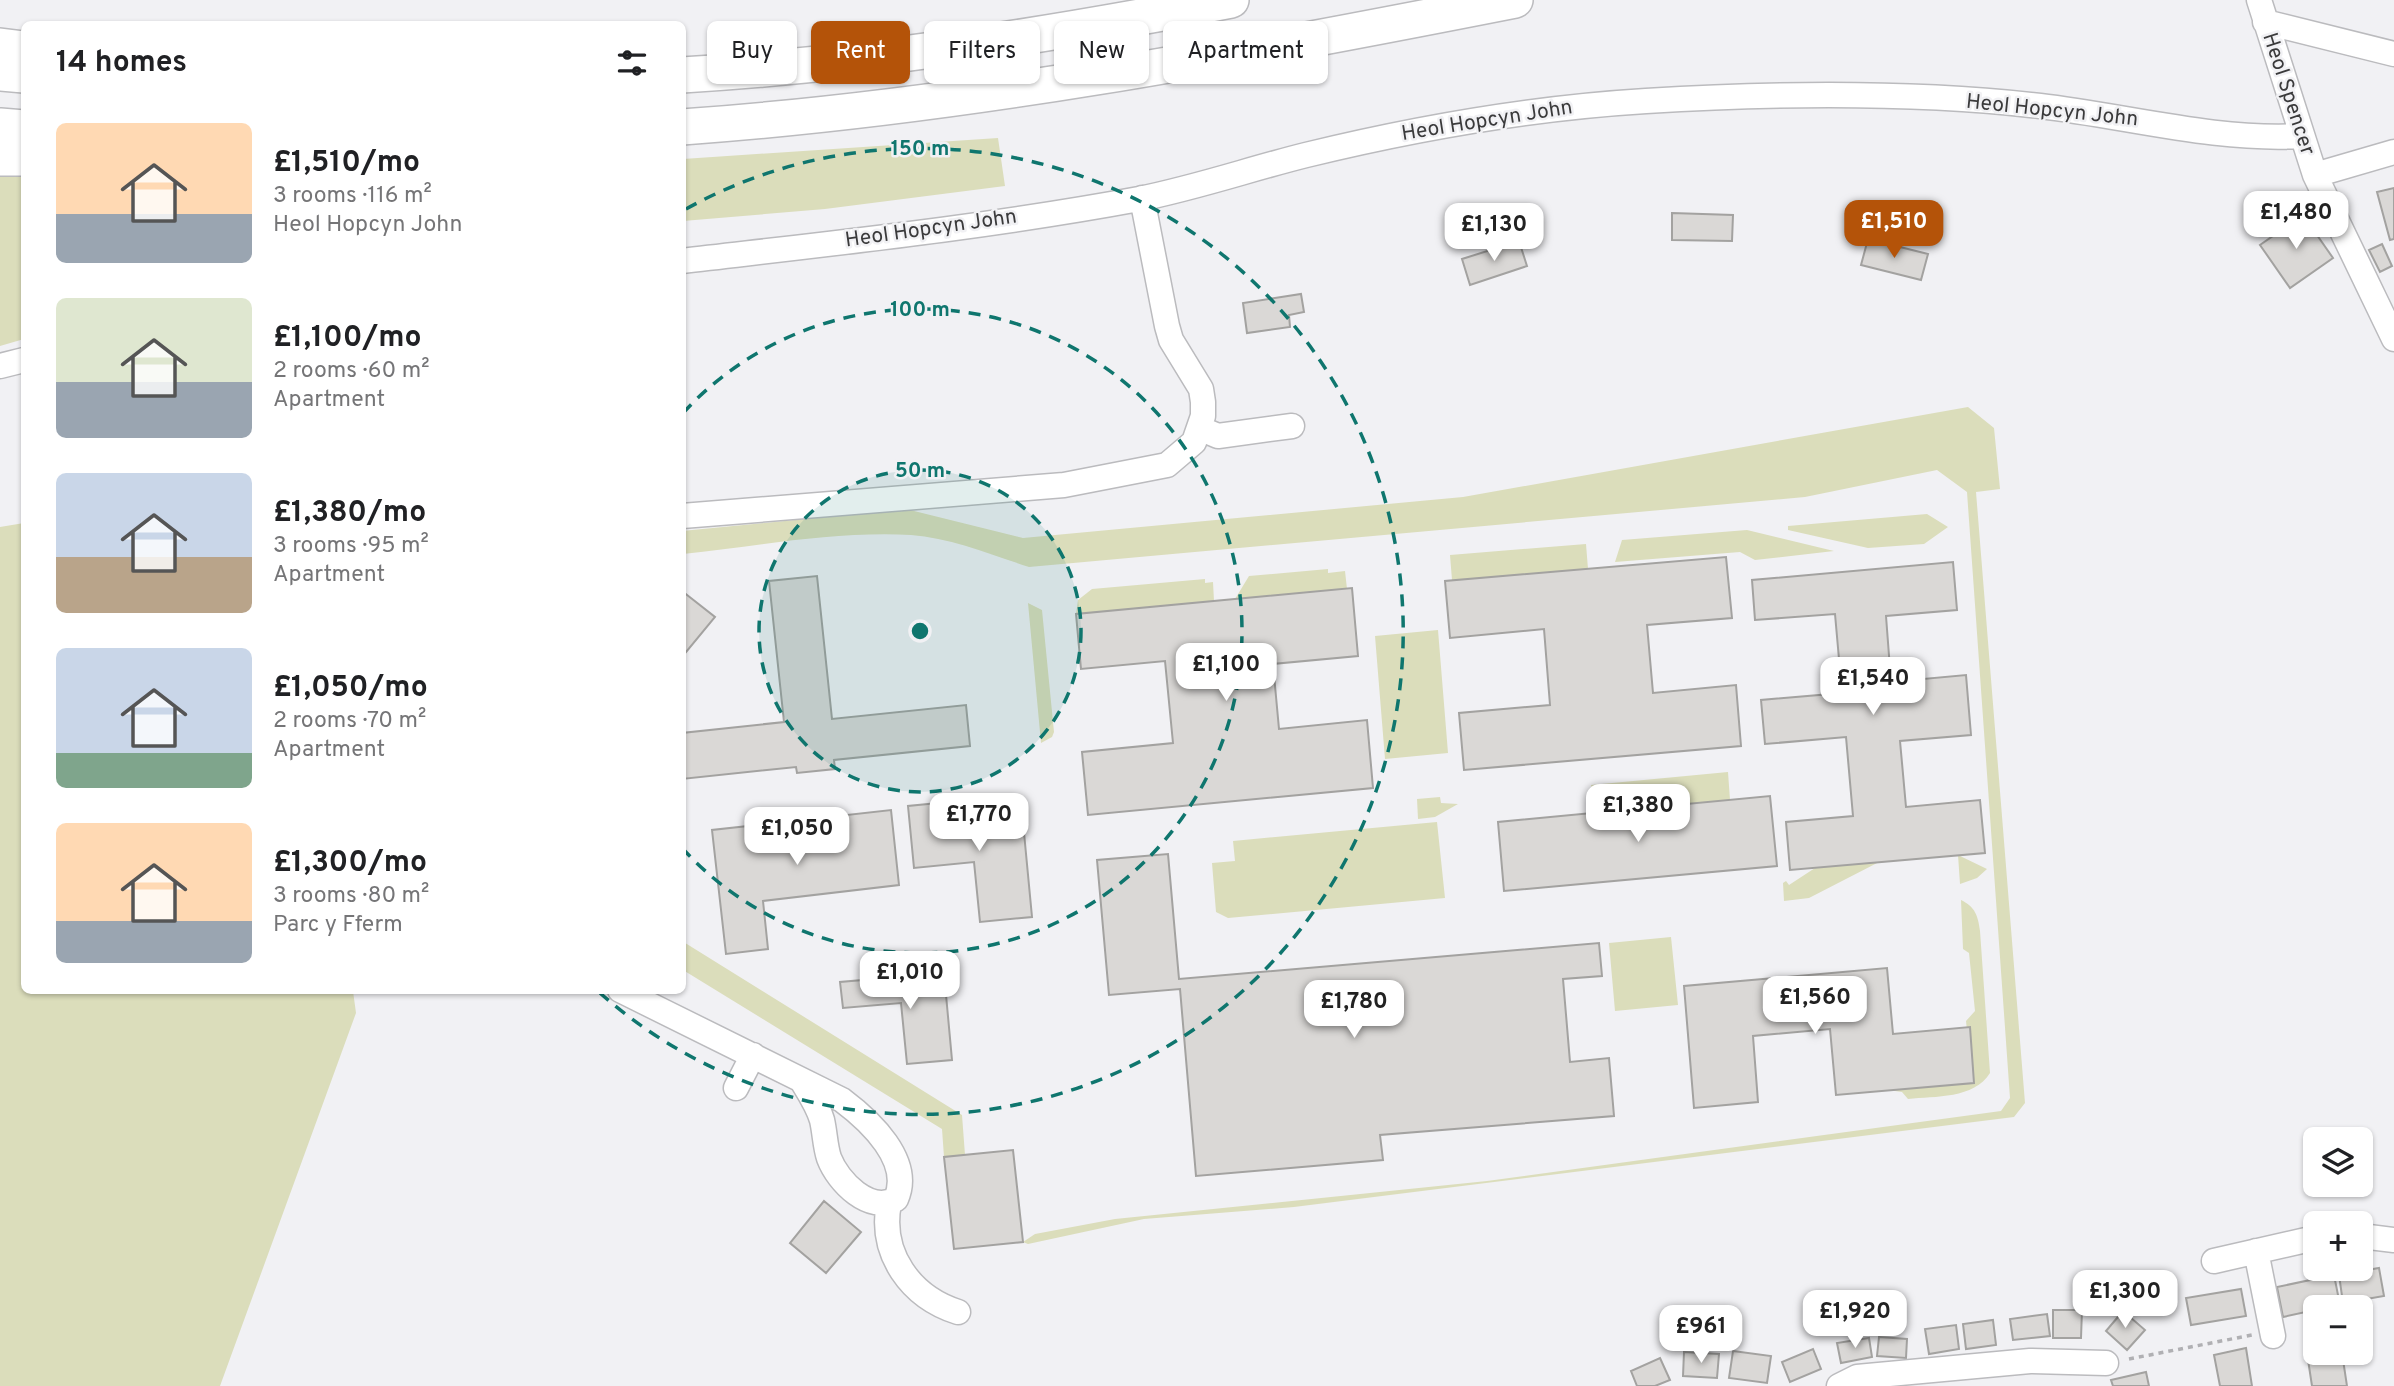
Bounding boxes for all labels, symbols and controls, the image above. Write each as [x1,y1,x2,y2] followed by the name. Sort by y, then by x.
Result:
[707,21,797,84] chip: Buy
[811,21,910,84] chip: Rent
[924,21,1040,84] chip: Filters
[1054,21,1149,84] chip: New
[1163,21,1328,84] chip: Apartment
[2255,29,2321,159] street label: Heol Spencer
[613,44,651,82] icon: filters
[56,45,187,82] text: 14 homes
[1965,89,2139,133] street label: Heol Hopcyn John
[1399,94,1575,148] street label: Heol Hopcyn John
[891,136,949,163] text: 150 m
[273,145,420,182] text: £1,510/mo
[112,151,196,235] icon: home
[273,182,432,211] text: 3 rooms · 116 m²
[2239,191,2353,251] pin: £1,480
[2259,199,2333,228] text: £1,480
[1837,201,1951,260] pin: £1,510
[843,204,1019,254] street label: Heol Hopcyn John
[1437,204,1551,263] pin: £1,130
[1860,208,1928,237] text: £1,510
[273,211,462,240] text: Heol Hopcyn John
[1461,211,1527,240] text: £1,130
[890,297,950,324] text: 100 m
[273,320,422,357] text: £1,100/mo
[112,326,196,410] icon: home
[273,357,430,386] text: 2 rooms · 60 m²
[273,386,385,415] text: Apartment
[895,458,945,485] text: 50 m
[273,495,426,532] text: £1,380/mo
[112,501,196,585] icon: home
[273,532,429,561] text: 3 rooms · 95 m²
[273,561,385,590] text: Apartment
[908,619,932,643] centre of rings
[1169,644,1283,703] pin: £1,100
[1192,651,1260,680] text: £1,100
[1816,658,1930,717] pin: £1,540
[1836,665,1910,694] text: £1,540
[273,670,428,707] text: £1,050/mo
[112,676,196,760] icon: home
[273,707,426,736] text: 2 rooms · 70 m²
[273,736,385,765] text: Apartment
[1581,784,1695,844] pin: £1,380
[1602,792,1674,821] text: £1,380
[922,794,1036,853] pin: £1,770
[946,801,1012,830] text: £1,770
[740,808,854,867] pin: £1,050
[760,815,834,844] text: £1,050
[273,845,427,882] text: £1,300/mo
[112,851,196,935] icon: home
[273,882,429,911] text: 3 rooms · 80 m²
[273,911,403,940] text: Parc y Fferm
[853,951,967,1011] pin: £1,010
[876,959,944,988] text: £1,010
[1758,976,1872,1036] pin: £1,560
[1297,981,1411,1040] pin: £1,780
[1779,984,1851,1013] text: £1,560
[1320,988,1388,1017] text: £1,780
[2303,1127,2373,1365] map controls
[2303,1127,2373,1197] button: layers
[2303,1211,2373,1281] button: +
[2068,1270,2182,1330] pin: £1,300
[2089,1278,2161,1307] text: £1,300
[1798,1290,1912,1350] pin: £1,920
[2303,1295,2373,1365] button: −
[1819,1298,1891,1327] text: £1,920
[1660,1306,1742,1365] pin: £961
[1675,1313,1727,1342] text: £961

